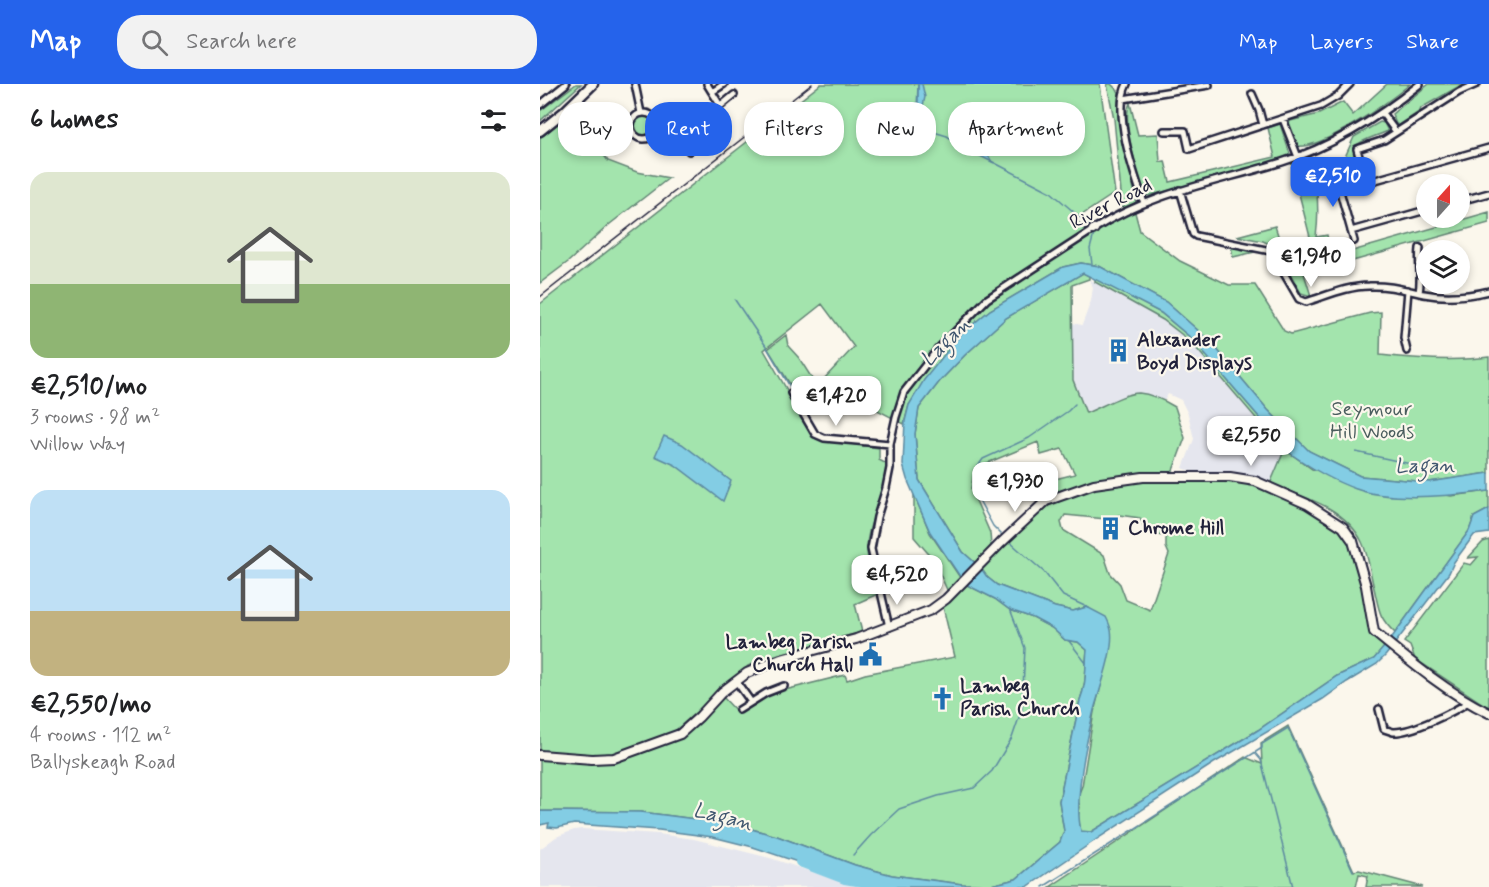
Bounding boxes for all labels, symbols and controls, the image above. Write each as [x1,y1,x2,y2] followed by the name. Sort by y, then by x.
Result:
[117,15,537,69] search box
[30,24,81,61] text: Map
[138,26,171,59] icon: search
[186,28,297,56] text: Search here
[1239,28,1277,56] text: Map
[1310,28,1373,56] text: Layers
[1406,28,1459,56] text: Share
[558,102,633,156] chip: Buy
[645,102,732,156] chip: Rent
[744,102,844,156] chip: Filters
[856,102,936,156] chip: New
[948,102,1085,156] chip: Apartment
[30,103,118,137] text: 6 homes
[477,104,510,137] icon: filters
[1284,157,1382,208] pin: €2,510
[1305,163,1361,190] text: €2,510
[1065,172,1157,236] street label: River Road
[1416,174,1470,228] north arrow
[1416,174,1470,294] map controls
[216,211,324,319] icon: home
[1262,237,1360,288] pin: €1,940
[1416,240,1470,294] button: layers
[1280,243,1342,270] text: €1,940
[915,311,979,374] water label: Lagan
[1137,327,1252,377] place label: Alexander Boyd Displays
[1106,338,1132,364] building icon: Alexander Boyd Displays
[30,370,147,404] text: €2,510/mo
[787,376,885,427] pin: €1,420
[805,382,867,409] text: €1,420
[1330,396,1414,446] park label: Seymour Hill Woods
[30,404,160,431] text: 3 rooms · 98 m²
[1202,416,1300,467] pin: €2,550
[1221,422,1281,449] text: €2,550
[30,431,125,458] text: Willow Way
[1395,451,1456,483] water label: Lagan
[966,462,1064,513] pin: €1,930
[986,468,1044,495] text: €1,930
[1097,515,1123,541] building icon: Chrome Hill
[1128,515,1224,542] place label: Chrome Hill
[216,529,324,637] icon: home
[848,555,946,606] pin: €4,520
[866,561,928,588] text: €4,520
[725,629,853,679] place label: Lambeg Parish Church Hall
[858,641,884,667] public building icon: Lambeg Parish Church Hall
[960,673,1080,723] place label: Lambeg Parish Church
[929,685,955,711] church icon: Lambeg Parish Church
[30,688,151,722] text: €2,550/mo
[30,722,171,749] text: 4 rooms · 112 m²
[30,749,176,776] text: Ballyskeagh Road
[690,796,756,840] water label: Lagan

